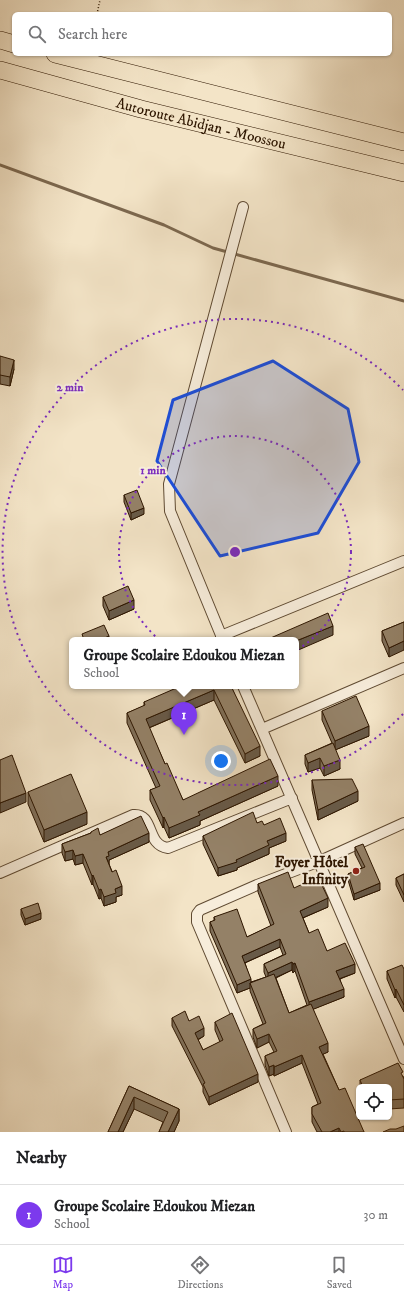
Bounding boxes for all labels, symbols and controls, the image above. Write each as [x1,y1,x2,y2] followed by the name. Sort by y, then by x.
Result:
[12,12,392,56] search box
[26,23,48,45] icon: search
[58,25,127,44] text: Search here
[114,94,288,154] street label: Autoroute Abidjan - Moossou
[57,380,84,395] text: 2 min
[140,463,166,478] text: 1 min
[228,545,242,559] centre of rings
[69,637,299,689] popup
[83,646,285,665] text: Groupe Scolaire Edoukou Miezan
[83,665,119,681] text: School
[171,702,197,735] pin: 1
[211,751,231,771] your location
[275,853,349,889] place label: Foyer Hôtel Infinity
[351,866,361,876] marker: Foyer Hôtel Infinity
[356,1084,392,1120] map controls
[356,1084,392,1120] button: locate
[16,1147,66,1169] text: Nearby
[54,1197,255,1216] text: Groupe Scolaire Edoukou Miezan
[27,1207,31,1223] text: 1
[364,1207,388,1223] text: 30 m
[54,1216,90,1232] text: School
[52,1254,74,1292] tab: Map
[178,1254,223,1292] tab: Directions
[327,1254,352,1292] tab: Saved

